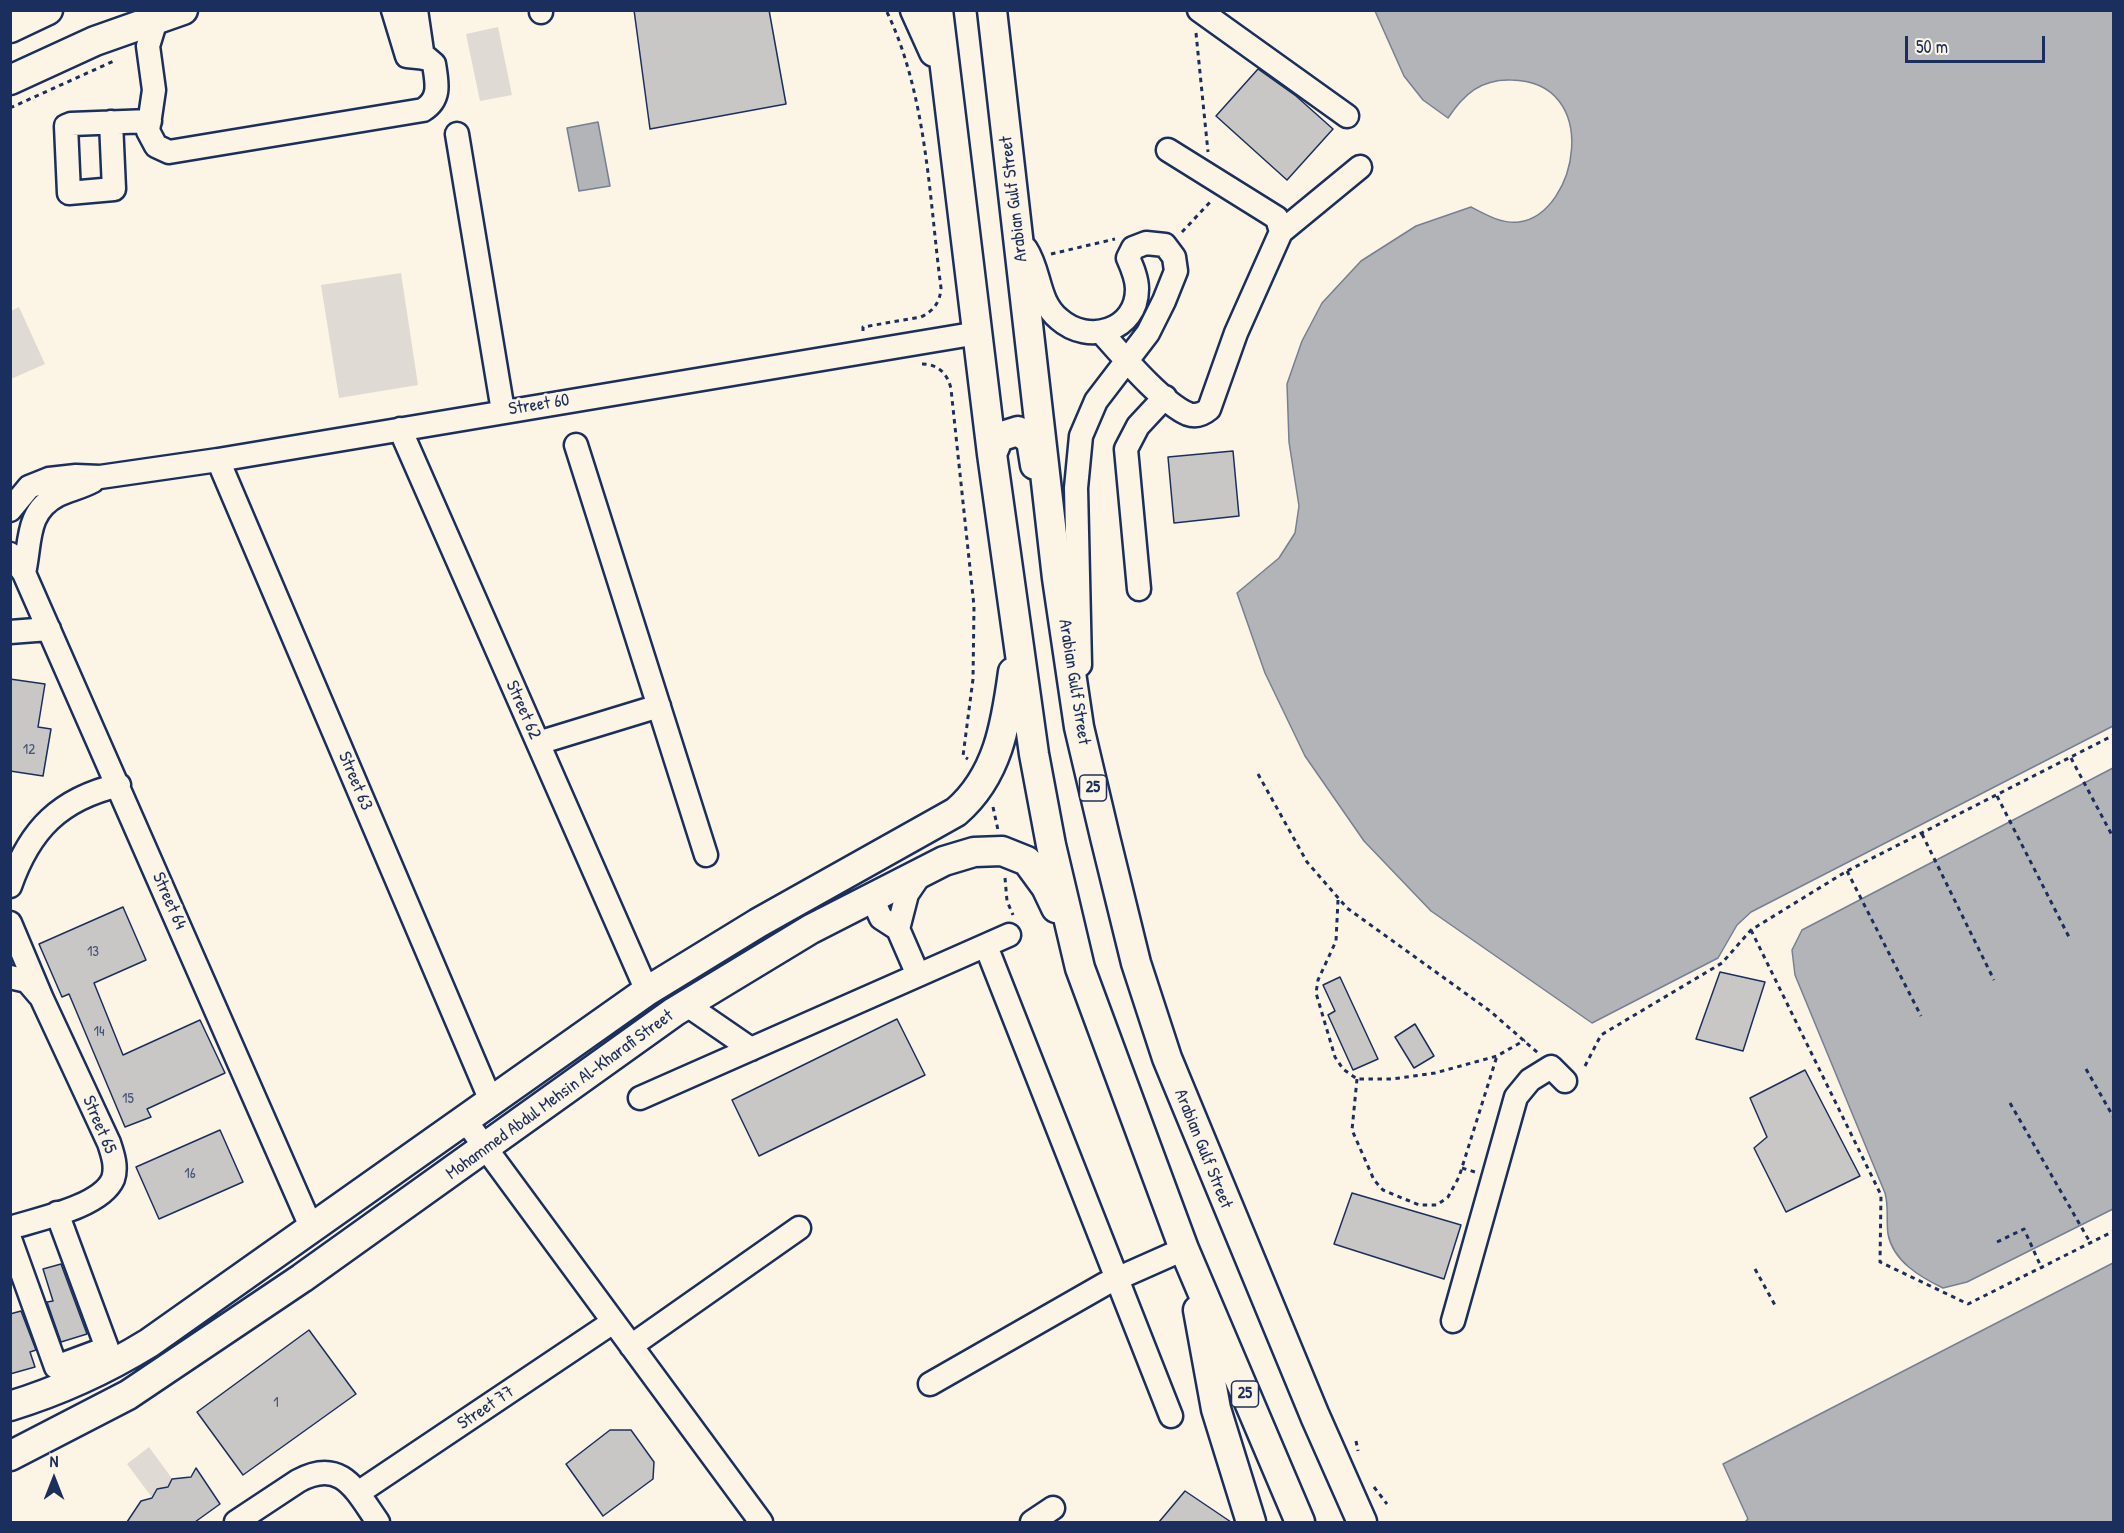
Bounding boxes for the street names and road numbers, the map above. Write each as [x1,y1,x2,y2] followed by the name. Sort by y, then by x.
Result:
[996,135,1032,263] street label: Arabian Gulf Street
[507,390,571,420] street label: Street 60
[1053,618,1095,746] street label: Arabian Gulf Street
[501,677,545,743] street label: Street 62
[333,749,377,813] street label: Street 63
[1080,775,1106,801] road number: 25
[147,869,191,933] street label: Street 64
[442,1005,678,1185] street label: Mohammed Abdul Mehsin Al-Kharafi Street
[1169,1086,1237,1212] street label: Arabian Gulf Street
[77,1093,121,1157] street label: Street 65
[453,1381,519,1435] street label: Street 77
[1232,1381,1258,1407] road number: 25

